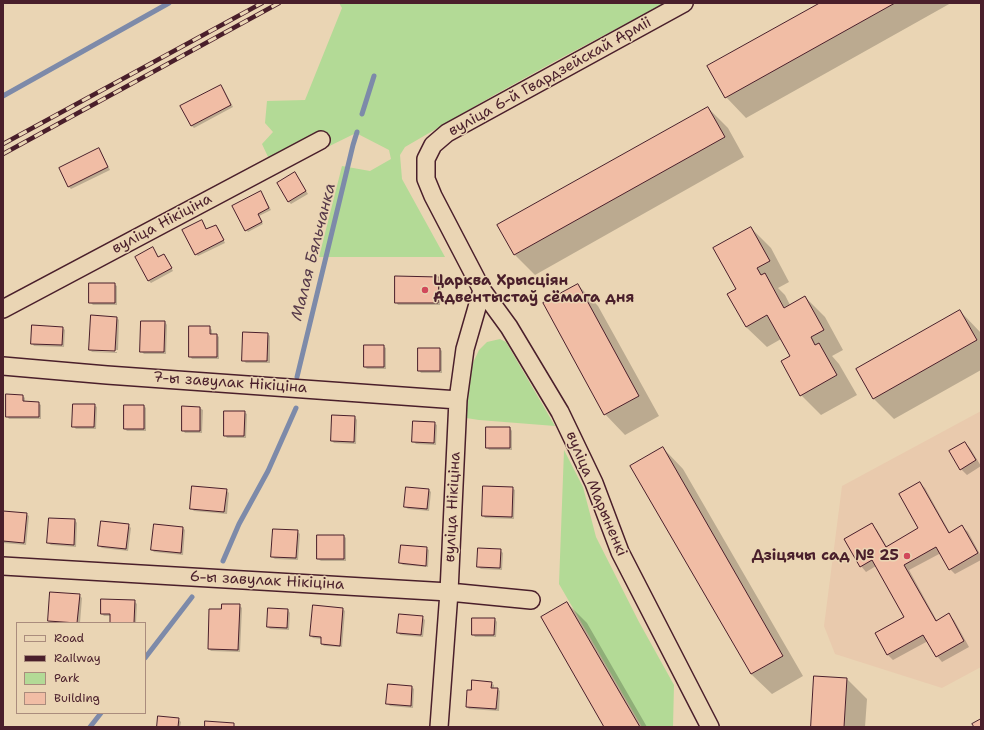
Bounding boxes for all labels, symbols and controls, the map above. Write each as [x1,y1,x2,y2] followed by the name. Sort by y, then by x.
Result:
[445,14,655,140] street label: вуліца 6-й Гвардзейскай Арміі
[288,181,340,323] water label: Малая Бяльчанка
[109,190,215,258] street label: вуліца Нікіціна
[433,272,634,307] place label: Царква Хрысціян Адвентыстаў сёмага дня
[420,285,430,295] marker: Царква Хрысціян Адвентыстаў сёмага дня
[152,369,308,397] street label: 7-ы завулак Нікіціна
[562,429,630,559] street label: вуліца Марыненкі
[441,451,465,563] street label: вуліца Нікіціна
[752,547,899,565] place label: Дзіцячы сад № 25
[902,551,912,561] marker: Дзіцячы сад № 25
[189,568,345,594] street label: 6-ы завулак Нікіціна
[16,622,146,714] legend
[54,630,84,646] text: Road
[54,650,101,666] text: Railway
[54,670,80,686] text: Park
[54,690,100,706] text: Building

